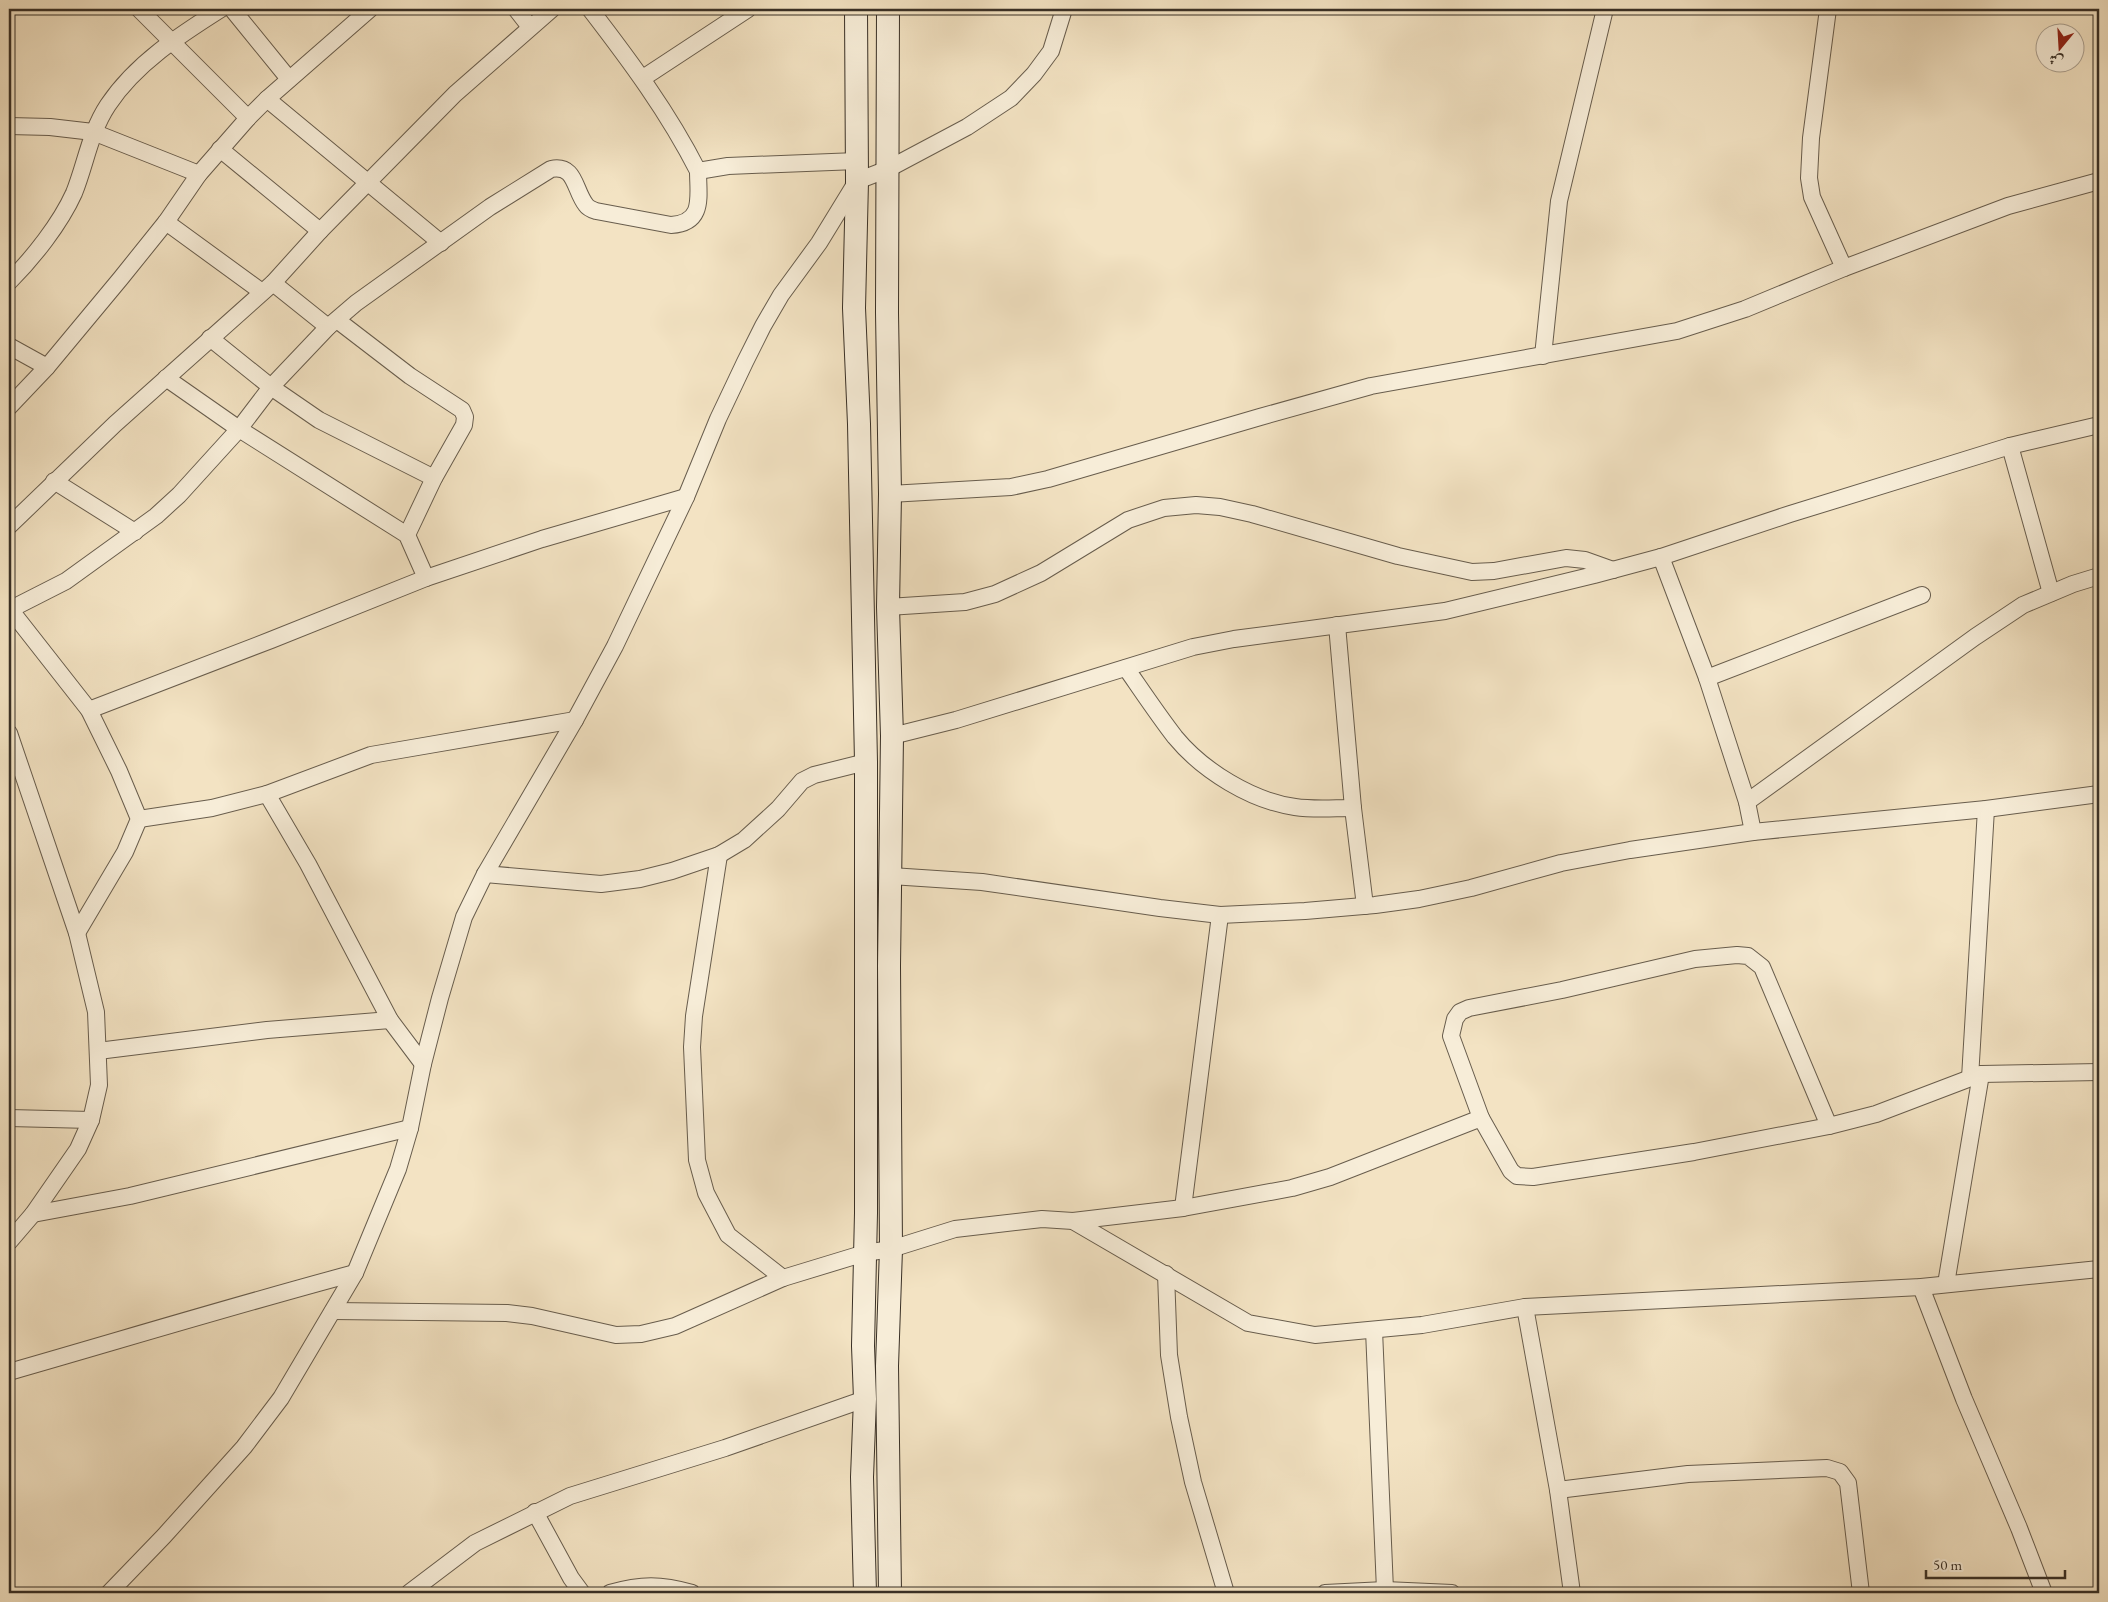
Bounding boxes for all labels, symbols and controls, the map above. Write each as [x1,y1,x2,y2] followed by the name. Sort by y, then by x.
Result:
[2036,22,2086,72] north arrow
[2046,50,2065,71] text: ش
[1926,1547,2064,1579] scale bar
[1933,1555,1962,1574] text: 50 m

